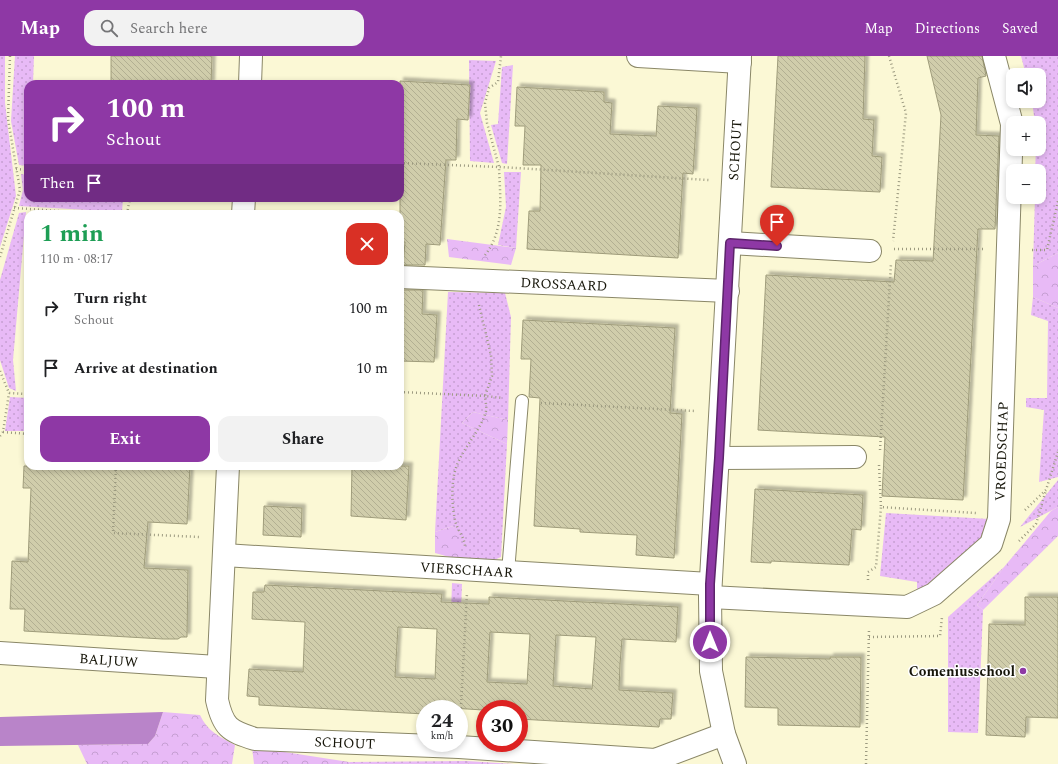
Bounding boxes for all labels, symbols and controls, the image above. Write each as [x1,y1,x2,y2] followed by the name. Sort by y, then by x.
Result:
[84,10,364,46] search box
[20,14,60,43] text: Map
[98,17,120,39] icon: search
[130,17,208,40] text: Search here
[865,18,893,39] text: Map
[915,18,980,39] text: Directions
[1002,18,1038,39] text: Saved
[1006,68,1046,204] map controls
[1006,68,1046,108] button: sound
[106,87,185,130] text: 100 m
[40,96,92,148] icon: right
[1006,116,1046,156] button: +
[723,119,747,181] street label: SCHOUT
[106,126,161,153] text: Schout
[1006,164,1046,204] button: −
[40,172,75,195] text: Then
[83,172,105,194] icon: arrive
[760,205,794,246] pin
[766,211,788,233] icon: arrive
[40,216,104,252] text: 1 min
[346,223,388,265] button: close
[40,249,113,269] text: 110 m · 08:17
[520,272,608,297] street label: DROSSAARD
[74,287,147,310] text: Turn right
[40,297,62,319] icon: right
[349,297,388,320] text: 100 m
[74,310,114,330] text: Schout
[40,357,62,379] icon: arrive
[74,357,218,380] text: Arrive at destination
[356,357,388,380] text: 10 m
[990,401,1014,501] street label: VROEDSCHAP
[40,416,210,462] button: Exit
[218,416,388,462] button: Share
[419,557,514,583] street label: VIERSCHAAR
[689,621,731,663] position arrow
[79,648,139,673] street label: BALJUW
[909,661,1015,682] place label: Comeniusschool
[1018,666,1028,676] marker: Comeniusschool
[476,700,528,752] speed limit sign: 30
[431,706,453,736] text: 24
[431,728,453,744] text: km/h
[314,731,376,755] street label: SCHOUT

